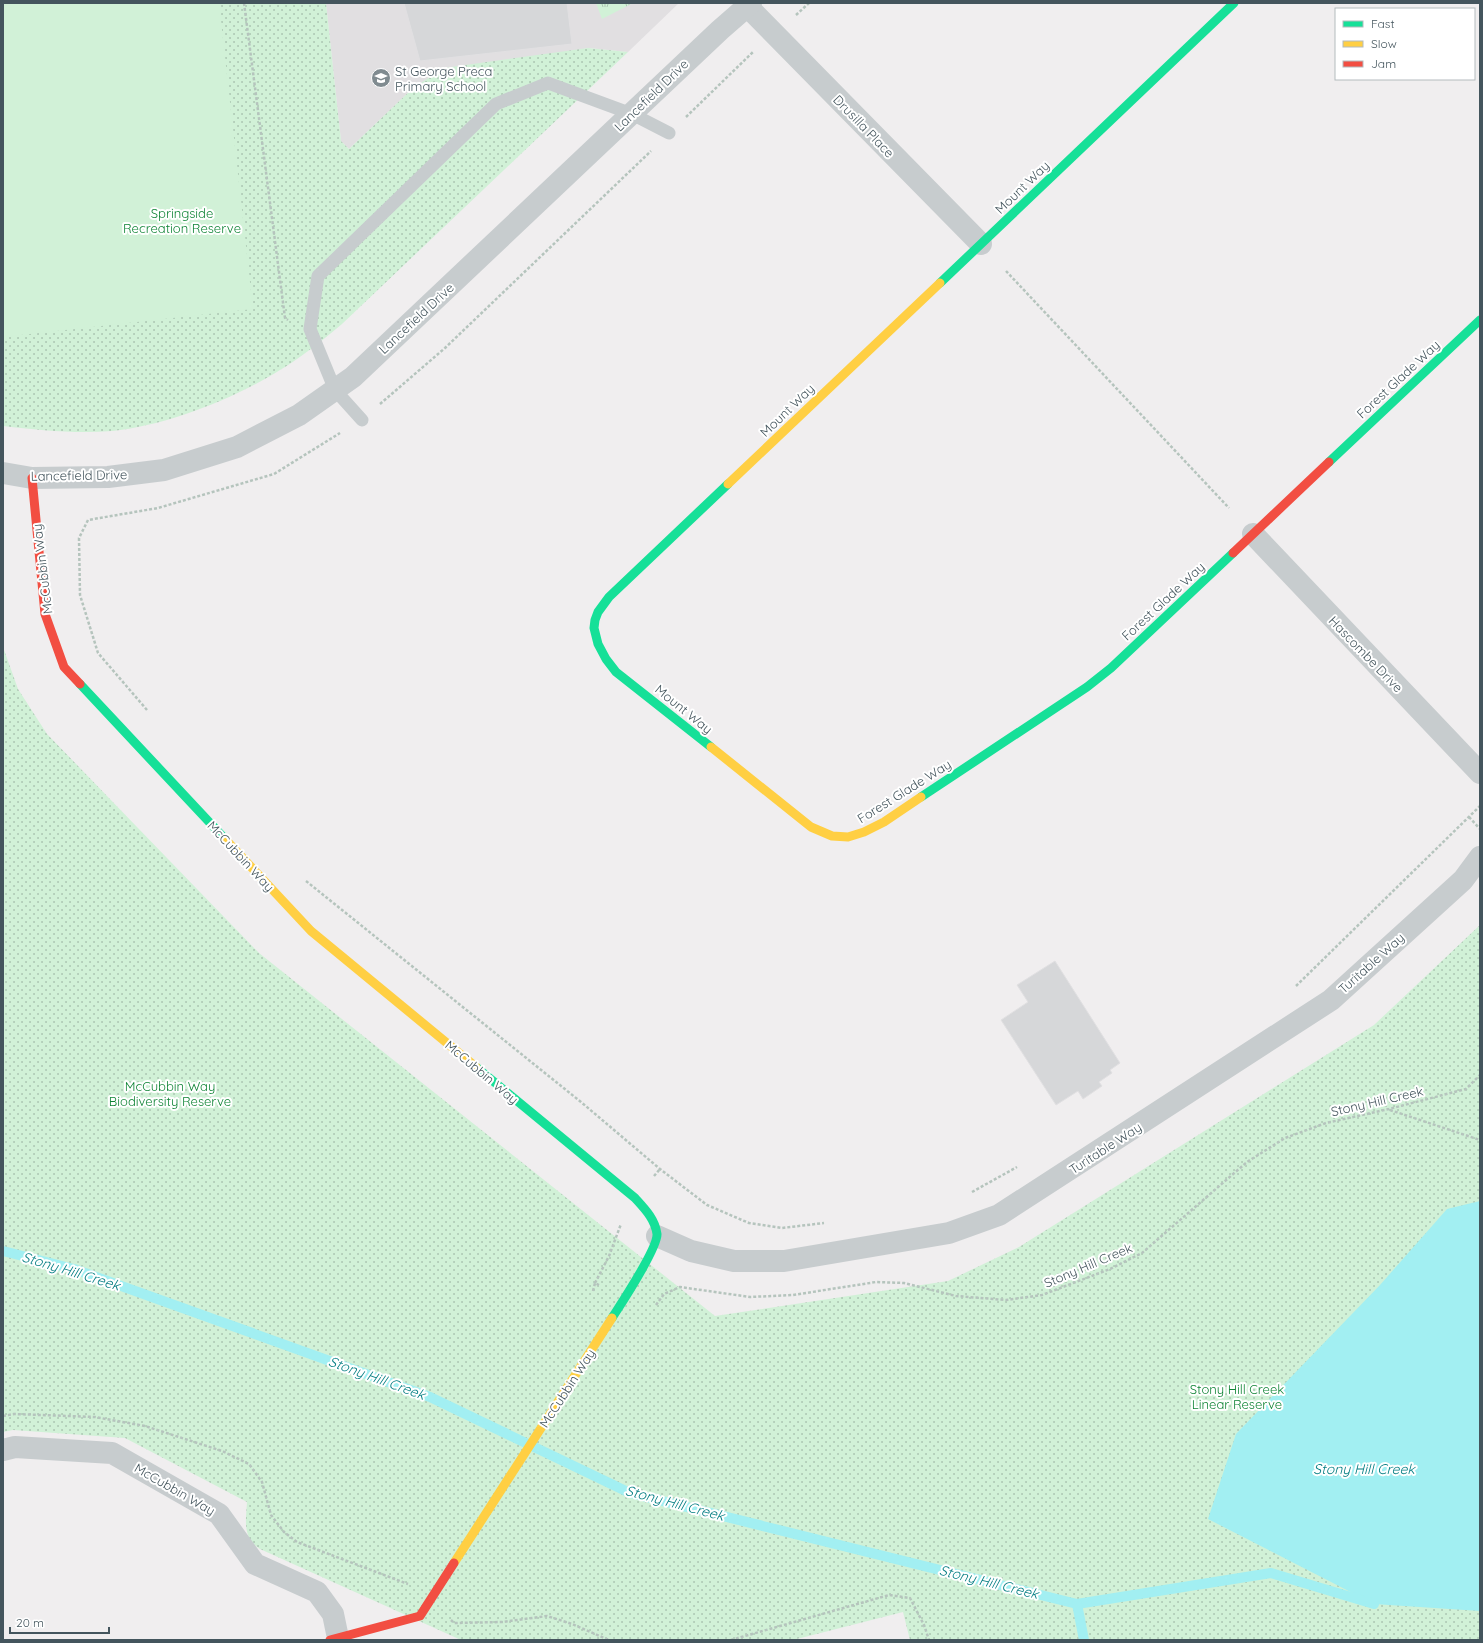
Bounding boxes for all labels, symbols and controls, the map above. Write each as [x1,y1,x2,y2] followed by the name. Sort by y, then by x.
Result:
[1335,8,1475,80] legend
[1371,16,1395,31] text: Fast
[1371,36,1397,51] text: Slow
[611,56,691,134] street label: Lancefield Drive
[1371,56,1396,71] text: Jam
[395,63,492,94] place label: St George Preca Primary School
[370,67,392,89] school or university icon: St George Preca Primary School
[830,91,898,161] street label: Drusilla Place
[992,157,1052,217] street label: Mount Way
[123,205,241,236] park label: Springside Recreation Reserve
[375,279,457,357] street label: Lancefield Drive
[1353,336,1443,422] street label: Forest Glade Way
[757,380,817,440] street label: Mount Way
[30,466,128,484] street label: Lancefield Drive
[29,523,55,615] street label: McCubbin Way
[1118,558,1208,644] street label: Forest Glade Way
[1326,613,1406,695] street label: Hascombe Drive
[652,681,716,737] street label: Mount Way
[854,756,954,826] street label: Forest Glade Way
[204,817,278,895] street label: McCubbin Way
[1335,929,1407,997] street label: Turitable Way
[442,1037,522,1107] street label: McCubbin Way
[109,1078,231,1109] park label: McCubbin Way Biodiversity Reserve
[1329,1083,1425,1119] street label: Stony Hill Creek
[1066,1119,1144,1177] street label: Turitable Way
[1041,1239,1135,1291] street label: Stony Hill Creek
[20,1248,124,1295] water label: Stony Hill Creek
[536,1346,598,1430] street label: McCubbin Way
[326,1352,429,1404] water label: Stony Hill Creek
[1190,1381,1284,1412] park label: Stony Hill Creek Linear Reserve
[132,1459,218,1519] street label: McCubbin Way
[1313,1460,1416,1478] water label: Stony Hill Creek
[624,1481,728,1525] water label: Stony Hill Creek
[937,1561,1042,1603] water label: Stony Hill Creek
[10,1609,109,1635] scale bar
[16,1615,44,1630] text: 20 m

